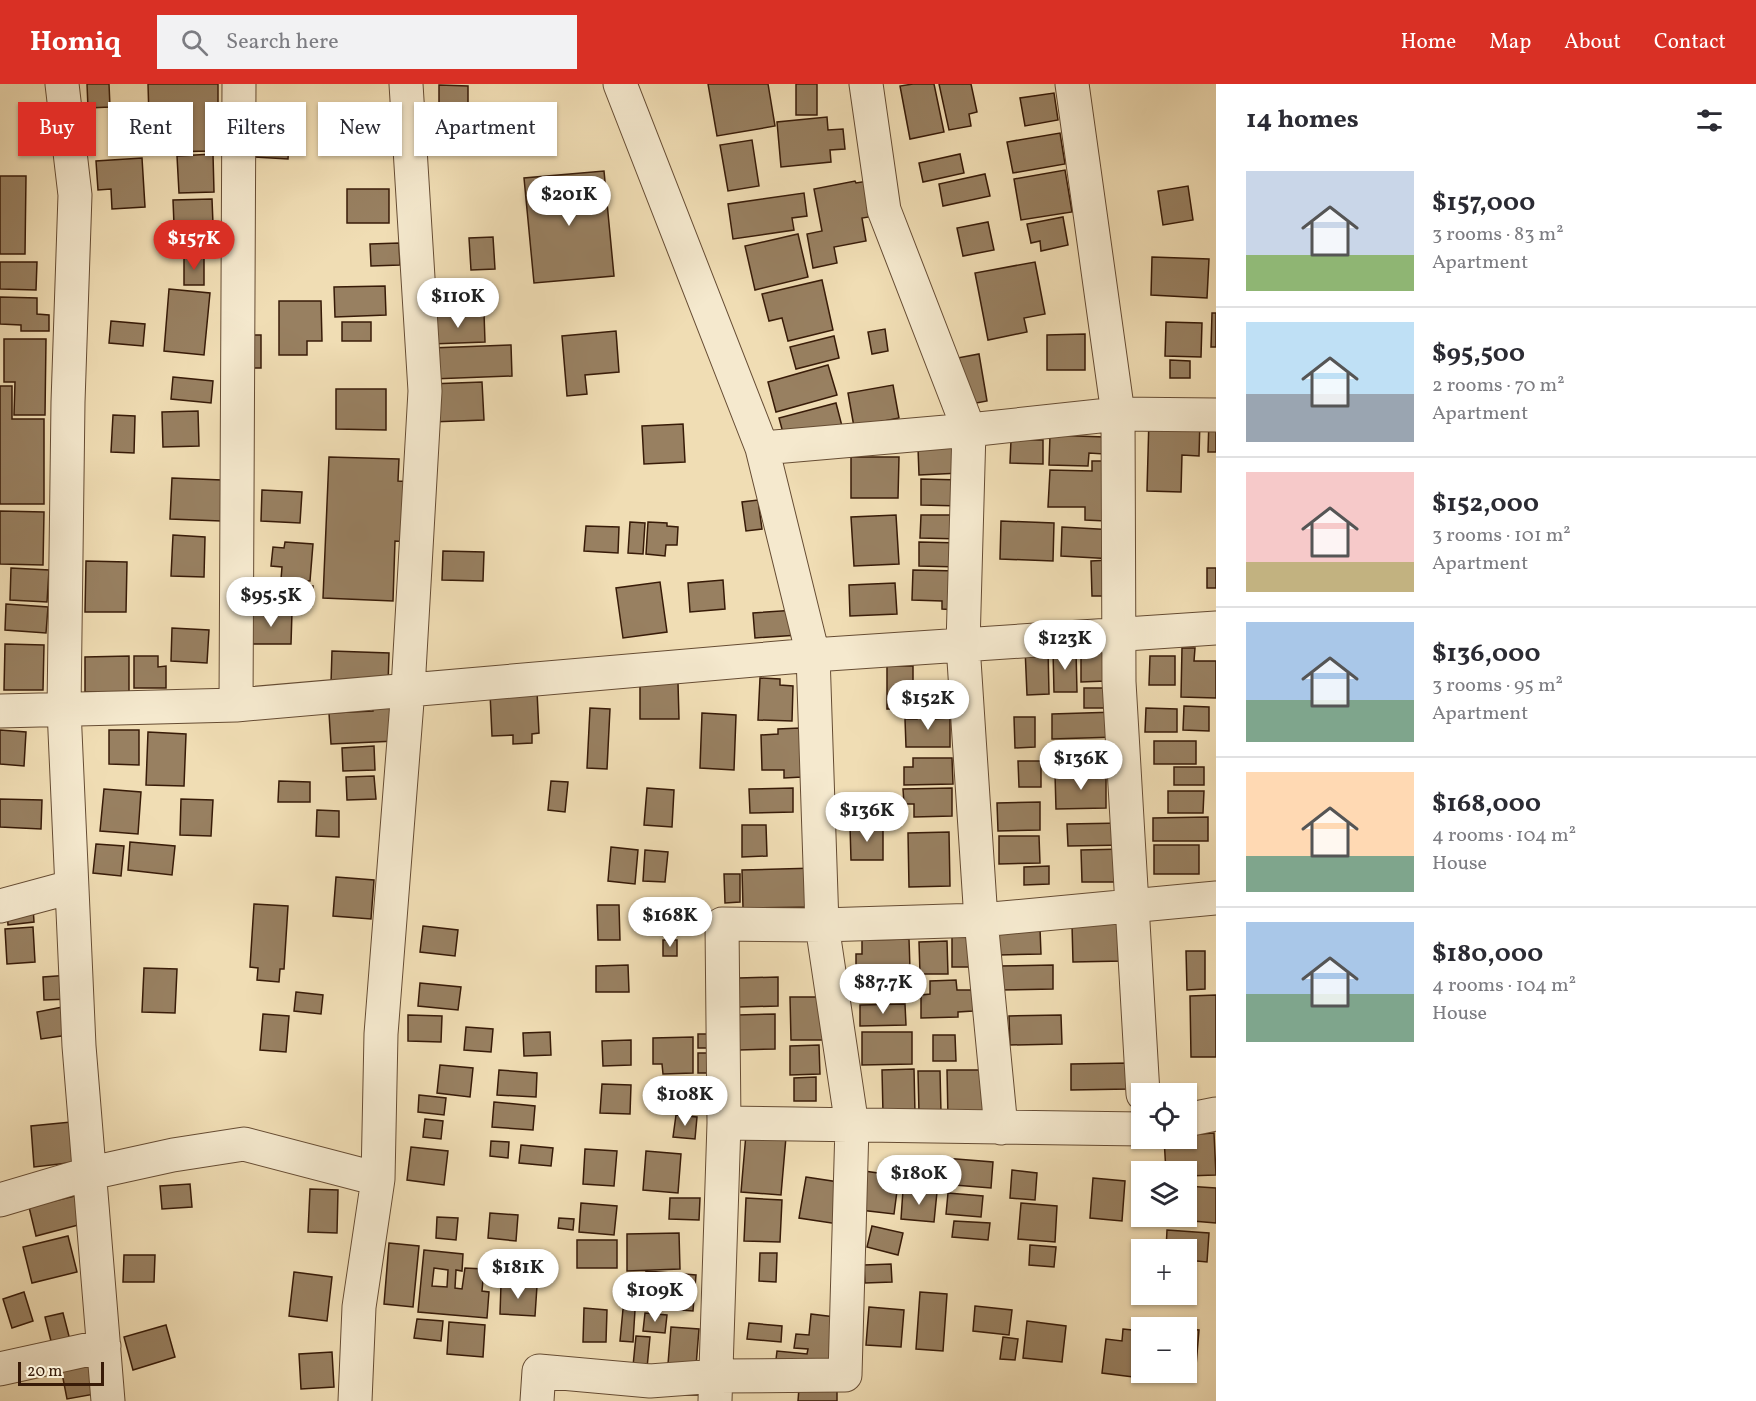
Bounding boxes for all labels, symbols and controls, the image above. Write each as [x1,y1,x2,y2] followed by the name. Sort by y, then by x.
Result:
[157,15,577,69] search box
[30,23,121,62] text: Homiq
[178,26,211,59] icon: search
[226,27,339,58] text: Search here
[1401,28,1456,57] text: Home
[1489,28,1531,57] text: Map
[1564,28,1621,57] text: About
[1654,28,1726,57] text: Contact
[18,102,96,156] chip: Buy
[108,102,193,156] chip: Rent
[205,102,306,156] chip: Filters
[318,102,402,156] chip: New
[414,102,557,156] chip: Apartment
[1246,102,1359,138] text: 14 homes
[1693,104,1726,137] icon: filters
[527,176,611,227] pin: $201K
[541,181,597,209] text: $201K
[1432,185,1535,221] text: $157,000
[1294,195,1366,267] icon: home
[152,220,236,271] pin: $157K
[1432,221,1564,249] text: 3 rooms · 83 m²
[168,225,220,253] text: $157K
[1432,249,1528,277] text: Apartment
[416,278,500,329] pin: $110K
[431,283,485,311] text: $110K
[1432,336,1525,372] text: $95,500
[1294,346,1366,418] icon: home
[1432,372,1565,400] text: 2 rooms · 70 m²
[1432,400,1528,428] text: Apartment
[1432,486,1539,522] text: $152,000
[1294,496,1366,568] icon: home
[1432,522,1571,550] text: 3 rooms · 101 m²
[1432,550,1528,578] text: Apartment
[222,577,320,628] pin: $95.5K
[240,582,302,610] text: $95.5K
[1023,620,1107,671] pin: $123K
[1038,625,1092,653] text: $123K
[1432,636,1541,672] text: $136,000
[1294,646,1366,718] icon: home
[1432,672,1563,700] text: 3 rooms · 95 m²
[886,680,970,731] pin: $152K
[901,685,955,713] text: $152K
[1432,700,1528,728] text: Apartment
[1039,740,1123,791] pin: $136K
[1054,745,1108,773] text: $136K
[1432,786,1541,822] text: $168,000
[825,792,909,843] pin: $136K
[1294,796,1366,868] icon: home
[840,797,894,825] text: $136K
[1432,822,1576,850] text: 4 rooms · 104 m²
[1432,850,1487,878] text: House
[628,897,712,948] pin: $168K
[642,902,698,930] text: $168K
[1432,936,1543,972] text: $180,000
[1294,946,1366,1018] icon: home
[834,964,932,1015] pin: $87.7K
[854,969,912,997] text: $87.7K
[1432,972,1576,1000] text: 4 rooms · 104 m²
[1432,1000,1487,1028] text: House
[643,1076,727,1127] pin: $108K
[657,1081,713,1109] text: $108K
[1131,1083,1197,1383] map controls
[1131,1083,1197,1149] button: locate
[877,1155,961,1206] pin: $180K
[891,1160,947,1188] text: $180K
[1131,1161,1197,1227] button: layers
[1131,1239,1197,1305] button: +
[476,1249,560,1300] pin: $181K
[492,1254,544,1282] text: $181K
[613,1272,697,1323] pin: $109K
[626,1277,684,1305] text: $109K
[1131,1317,1197,1383] button: −
[18,1359,104,1386] scale bar
[27,1361,62,1383] text: 20 m

